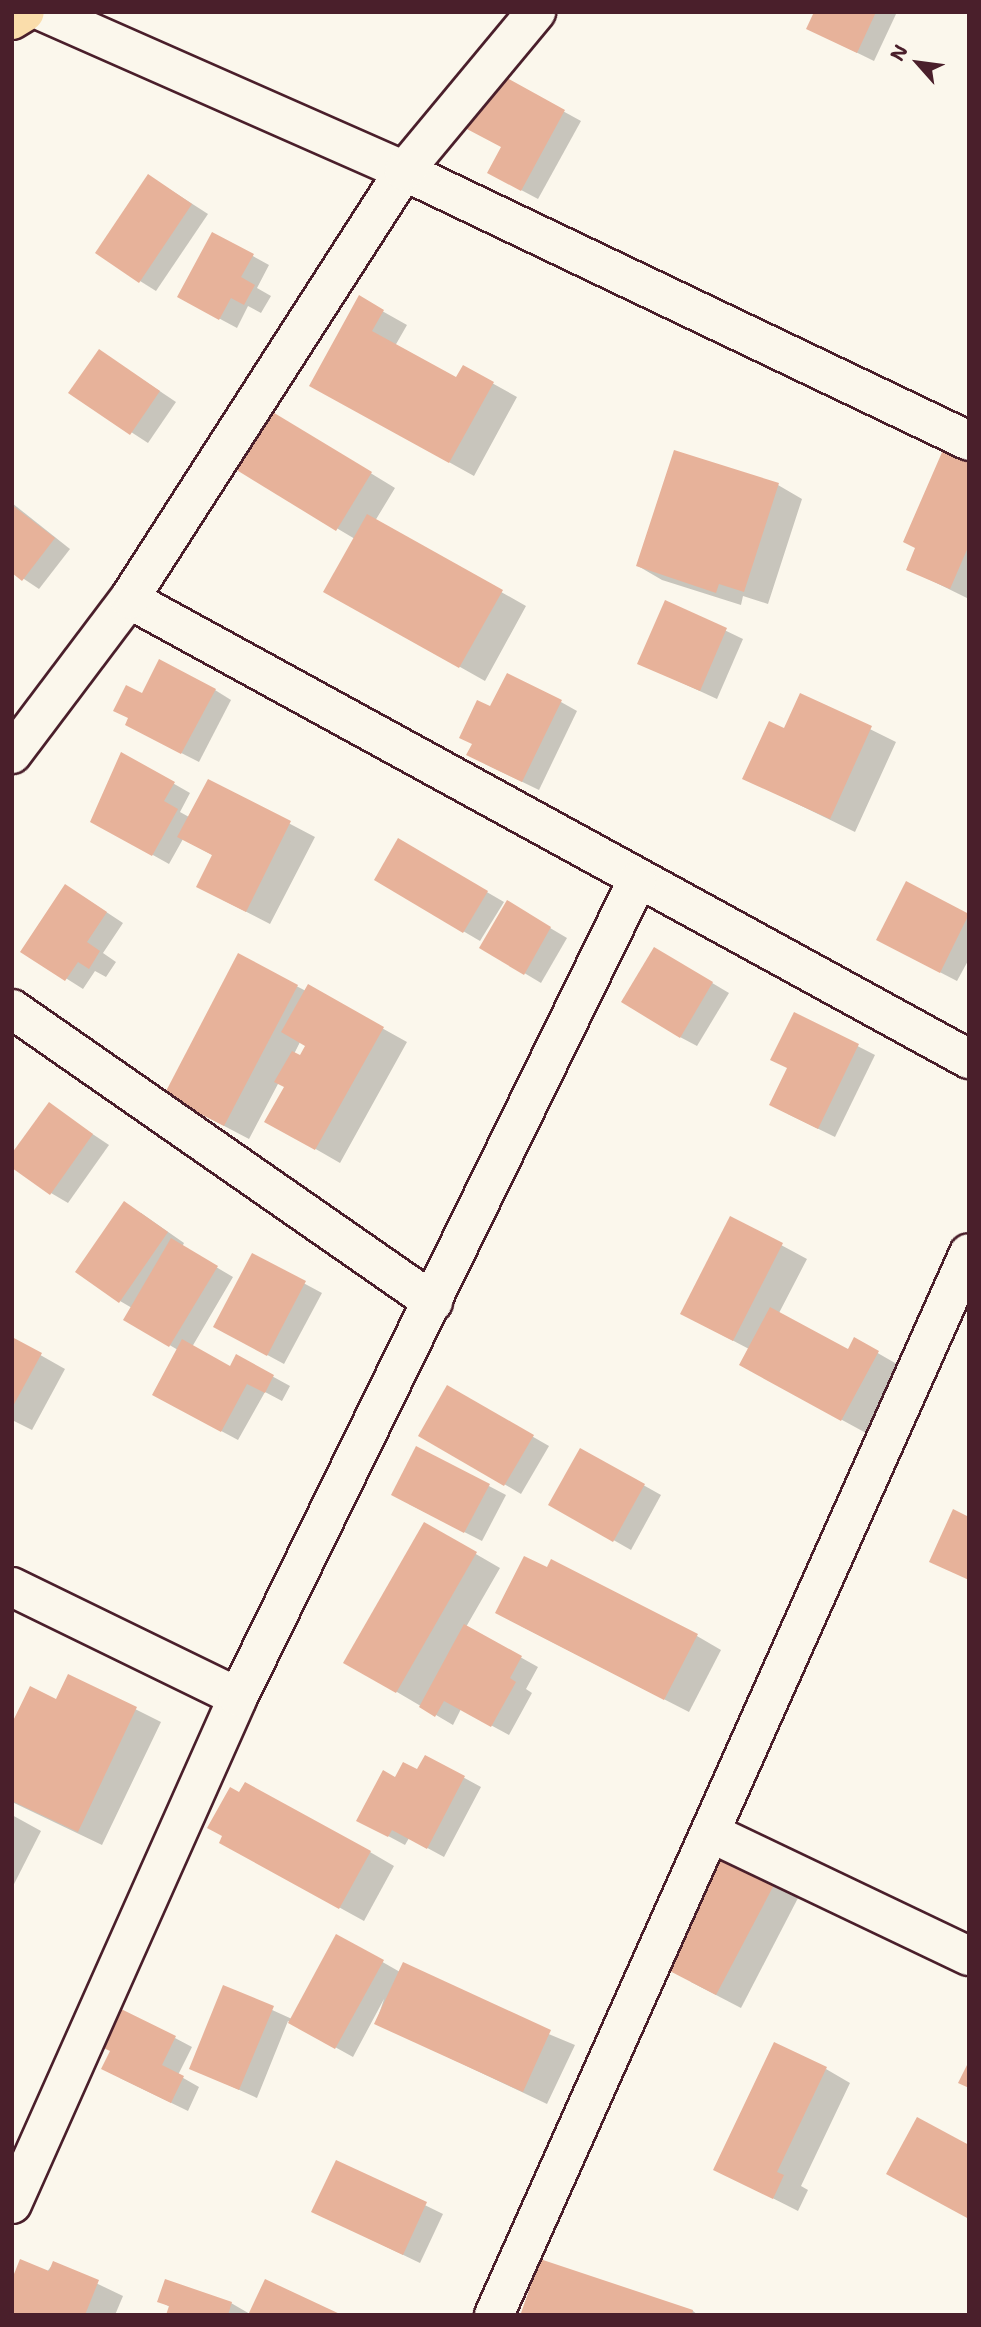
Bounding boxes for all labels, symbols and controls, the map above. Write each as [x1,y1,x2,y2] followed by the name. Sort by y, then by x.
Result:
[883,28,953,98] north arrow
[884,40,914,65] text: N

